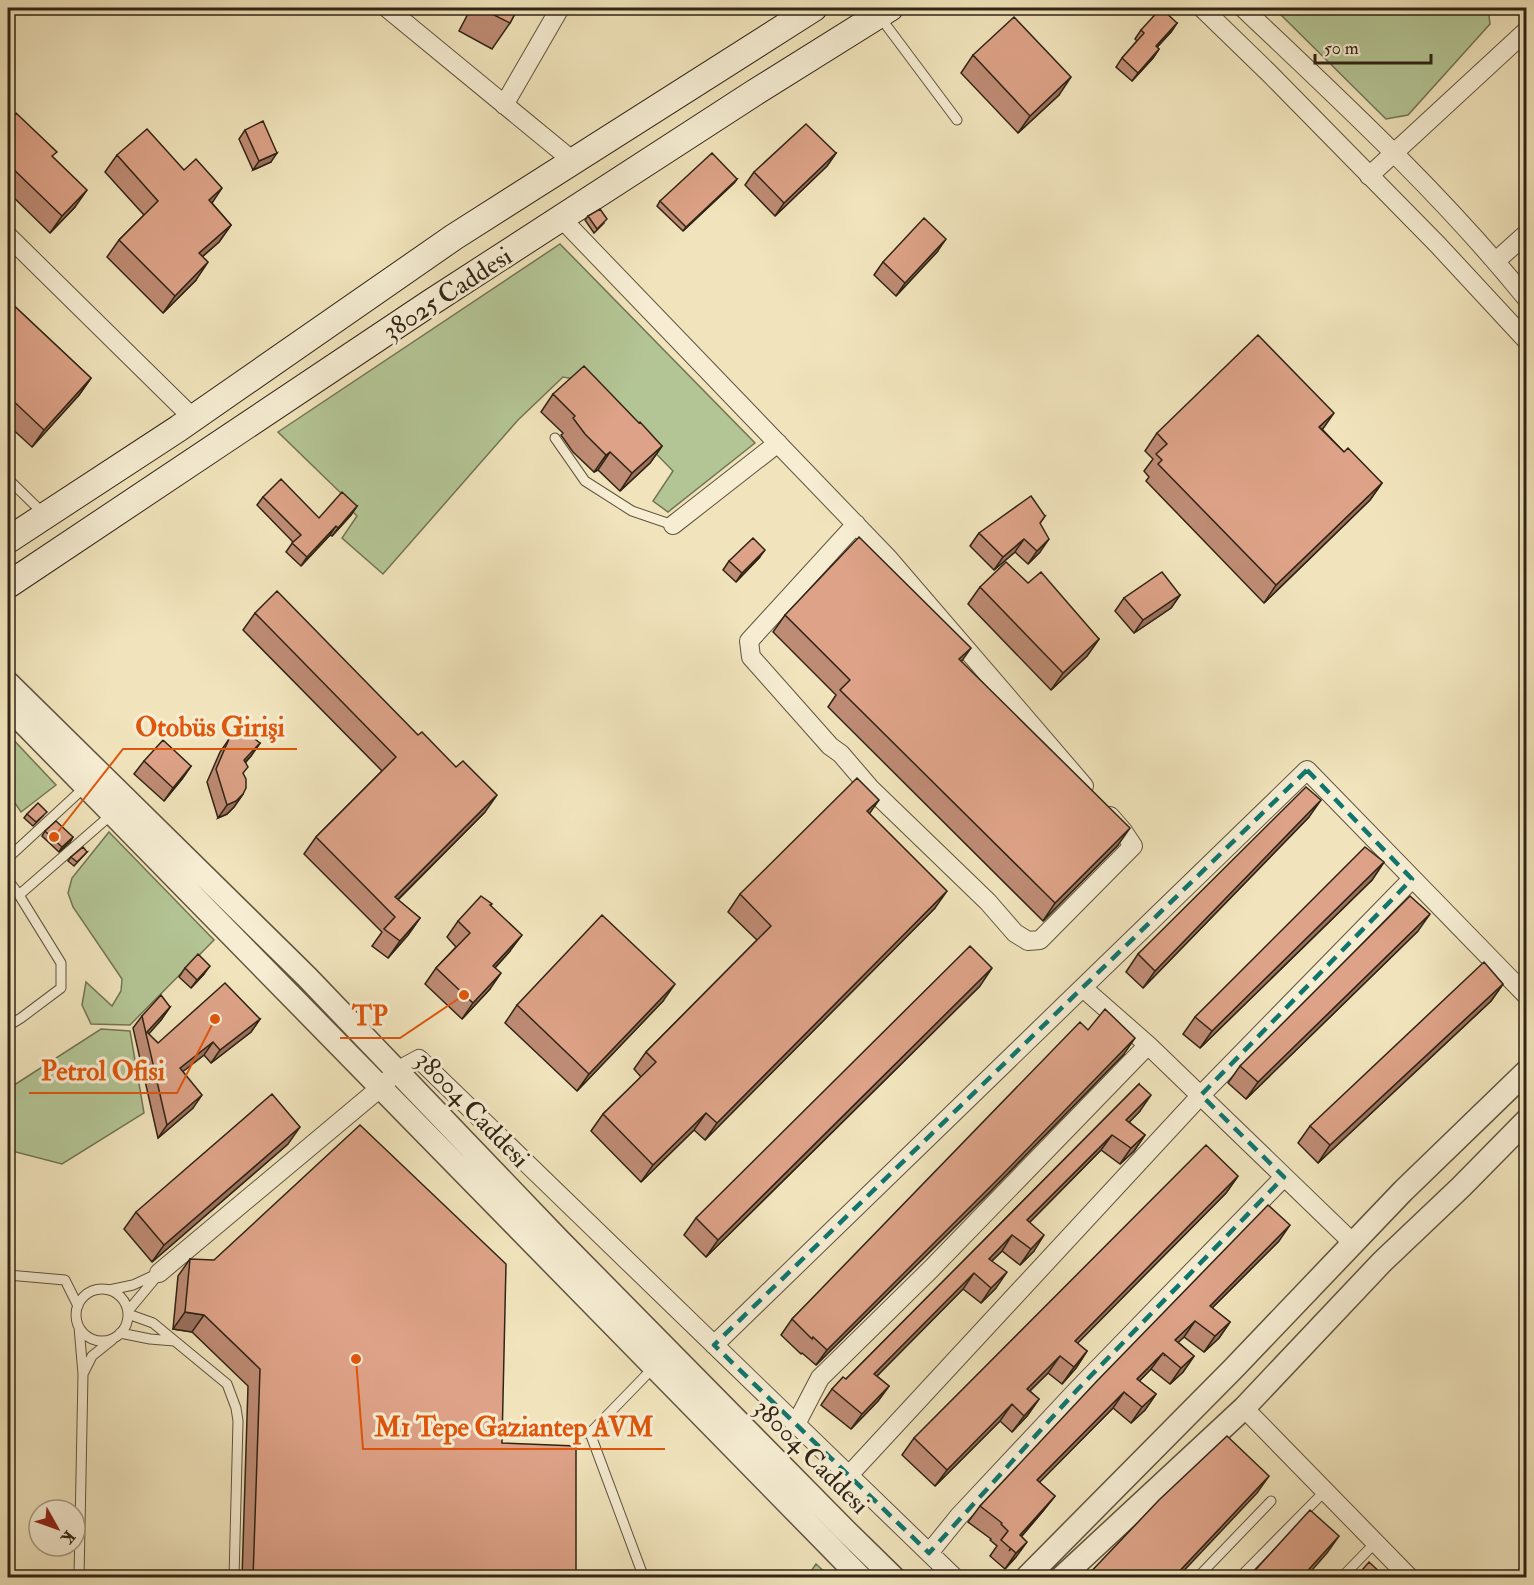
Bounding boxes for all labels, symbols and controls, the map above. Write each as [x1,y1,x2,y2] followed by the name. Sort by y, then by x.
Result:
[1315,27,1430,65] scale bar
[1324,37,1359,60] text: 50 m
[377,240,518,347] street label: 38025 Caddesi
[123,704,297,749] callout: Otobüs Girişi
[135,711,285,744] text: Otobüs Girişi
[340,993,400,1038] callout: TP
[351,1000,388,1033] text: TP
[409,1045,536,1175] street label: 38004 Caddesi
[29,1048,177,1093] callout: Petrol Ofisi
[41,1055,165,1088] text: Petrol Ofisi
[747,1392,876,1521] street label: 38004 Caddesi
[363,1404,665,1449] callout: M1 Tepe Gaziantep AVM
[374,1411,653,1445] text: M1 Tepe Gaziantep AVM
[27,1498,87,1558] north arrow
[56,1526,79,1548] text: K

